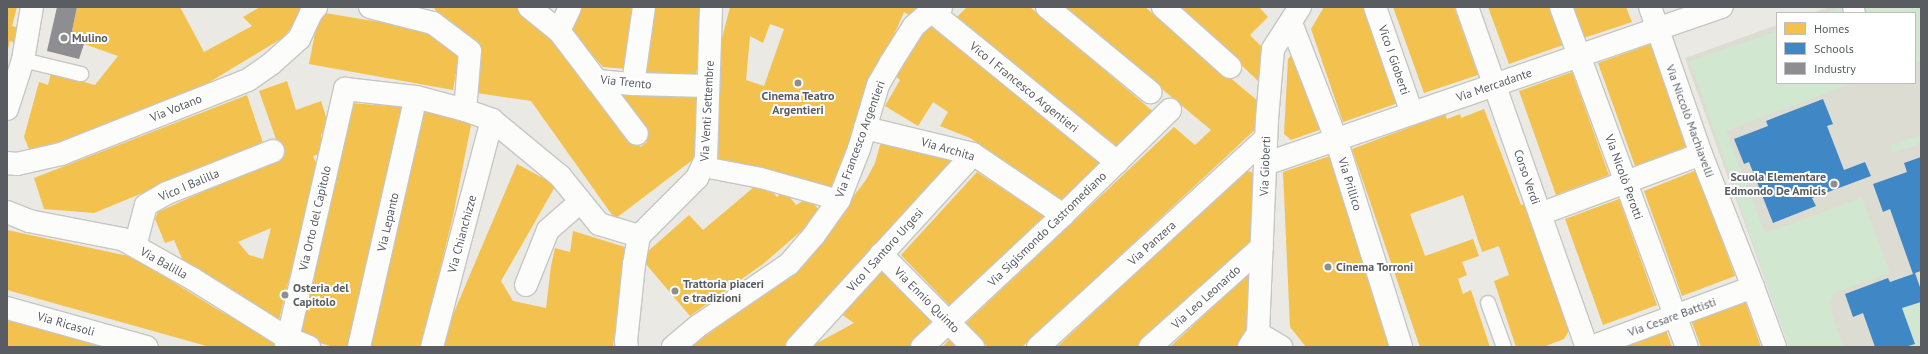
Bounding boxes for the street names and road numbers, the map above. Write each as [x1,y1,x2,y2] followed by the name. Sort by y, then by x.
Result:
[1375,23,1413,97] street label: Vico I Gioberti
[967,39,1081,135] street label: Vico I Francesco Argentieri
[697,60,717,162] street label: Via Venti Settembre
[1663,63,1717,179] street label: Via Niccolò Machiavelli
[1454,65,1534,105] street label: Via Mercadante
[600,72,652,92] street label: Via Trento
[832,78,888,200] street label: Via Francesco Argentieri
[148,91,204,125] street label: Via Votano
[1602,133,1646,221] street label: Via Nicolò Perotti
[919,134,977,164] street label: Via Archita
[1257,136,1273,196] street label: Via Gioberti
[1511,147,1543,207] street label: Corso Verdi
[1335,156,1365,212] street label: Via Prillico
[296,164,334,272] street label: Via Orto del Capitolo
[157,166,221,204] street label: Vico I Balilla
[985,169,1109,289] street label: Via Sigismondo Castromediano
[374,191,402,253] street label: Via Lepanto
[445,193,479,275] street label: Via Chianchizze
[844,205,926,295] street label: Vico I Santoro Urgesi
[1125,218,1179,268] street label: Via Panzera
[138,244,190,282] street label: Via Balilla
[1169,262,1243,332] street label: Via Leo Leonardo
[891,264,963,336] street label: Via Ennio Quinto
[1626,294,1718,340] street label: Via Cesare Battisti
[36,309,96,339] street label: Via Ricasoli

